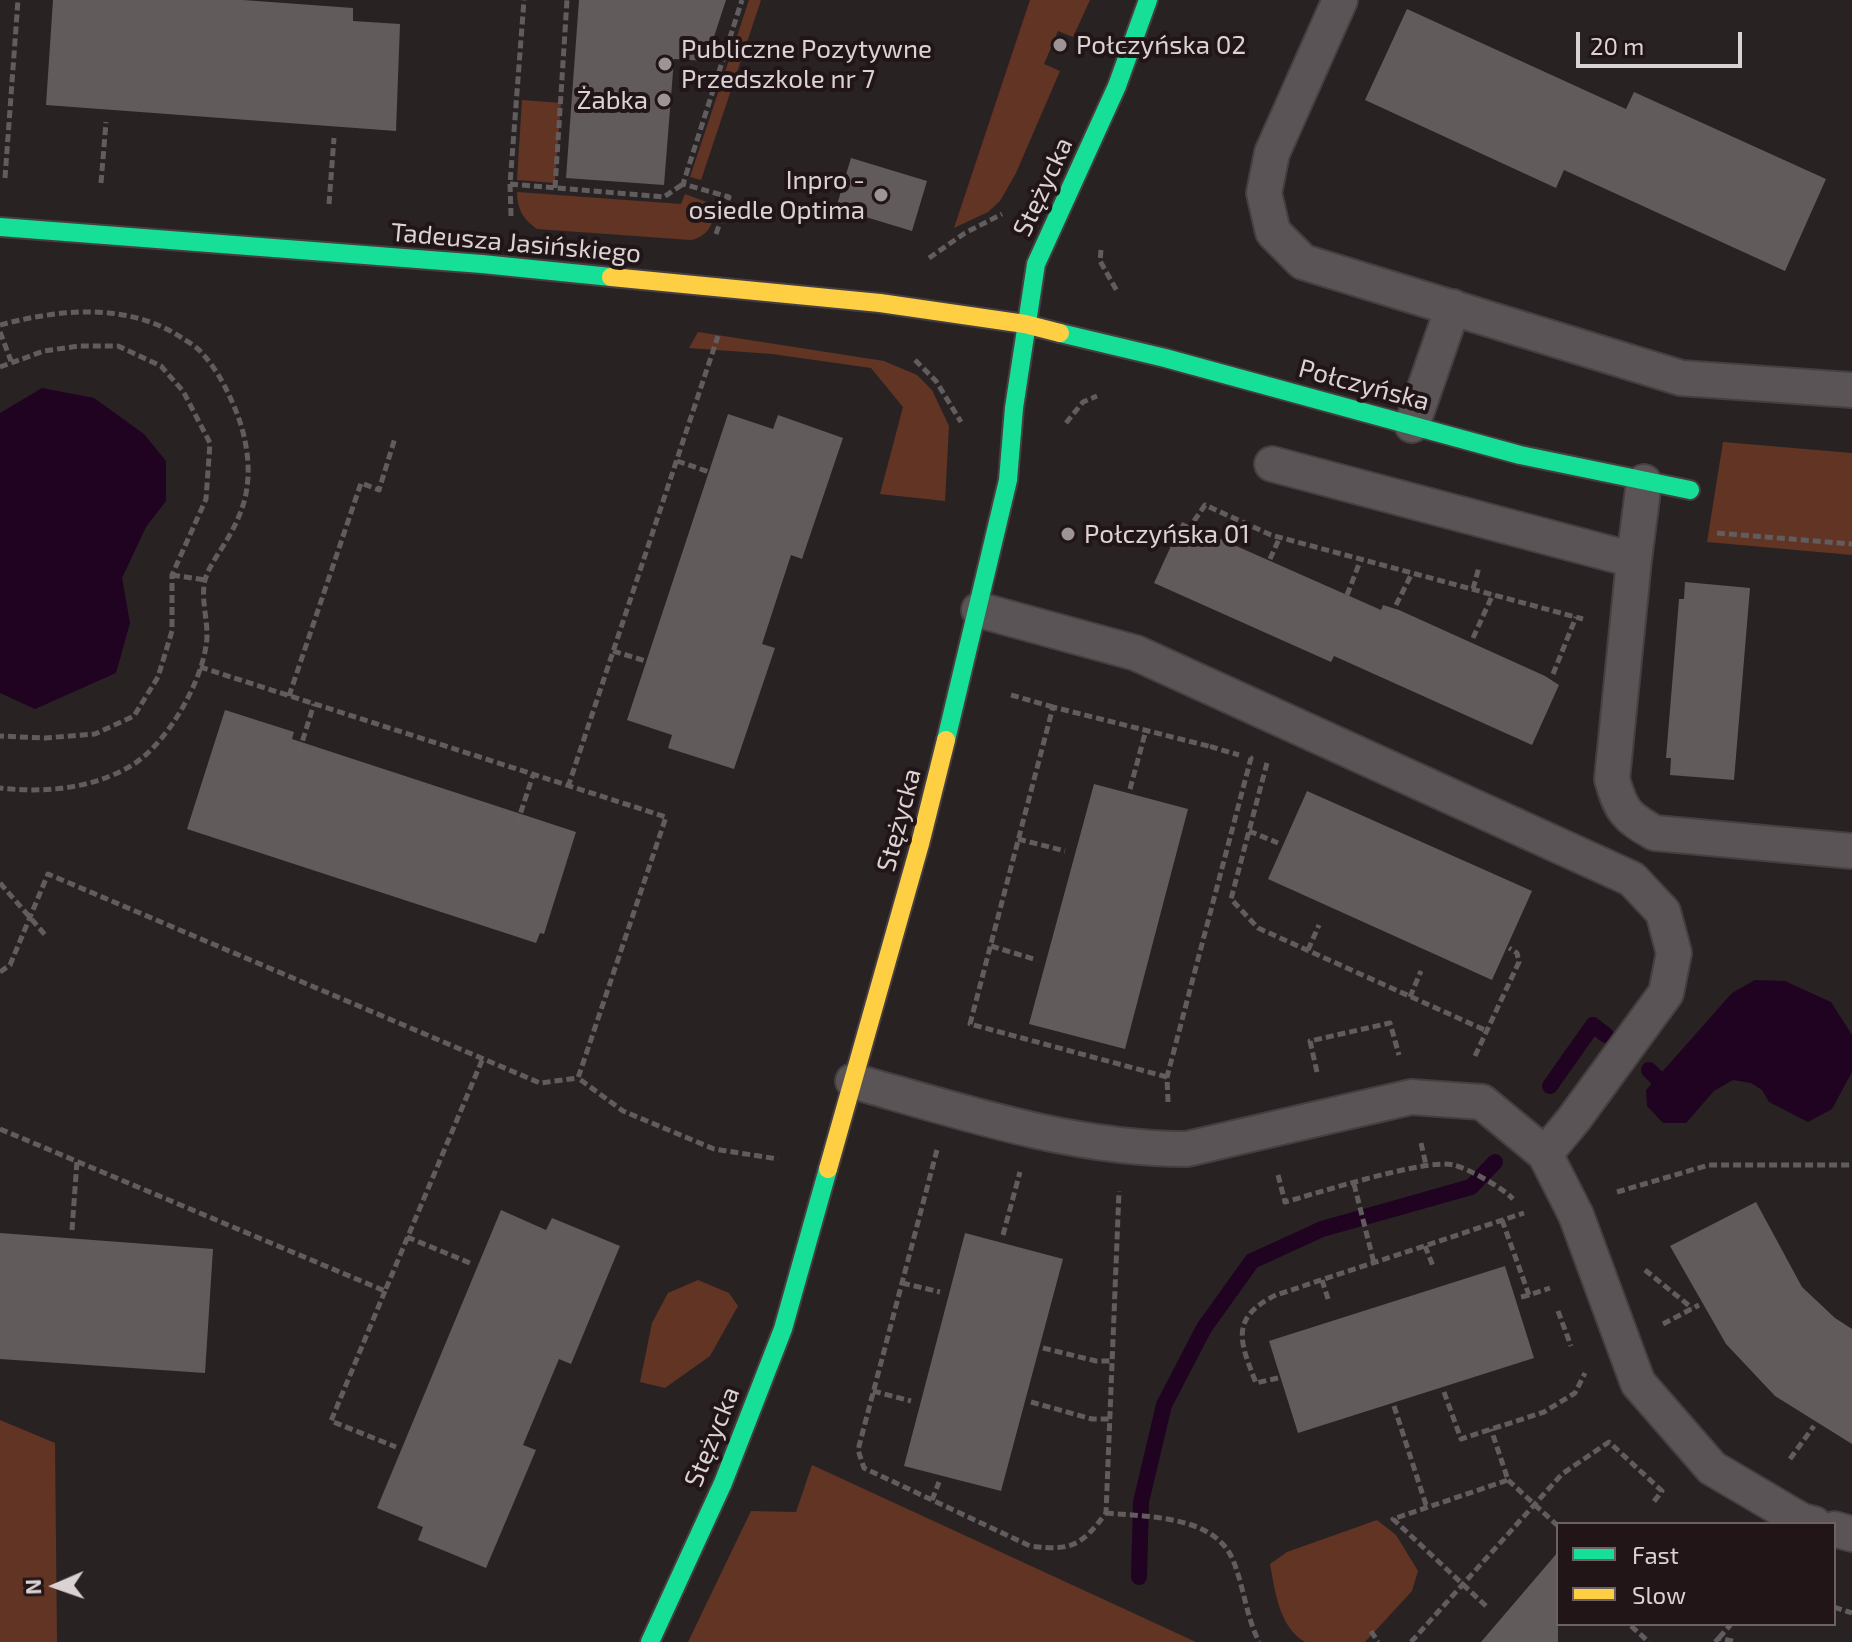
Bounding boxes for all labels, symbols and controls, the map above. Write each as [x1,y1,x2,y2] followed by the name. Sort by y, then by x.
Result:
[1580,16,1746,66] scale bar
[1076,29,1246,61] place label: Połczyńska 02
[1590,31,1644,60] text: 20 m
[681,33,932,94] place label: Publiczne Pozytywne Przedszkole nr 7
[1051,36,1069,54] marker: Połczyńska 02
[656,55,674,73] marker: Publiczne Pozytywne Przedszkole nr 7
[577,84,648,116] place label: Żabka
[655,91,673,109] marker: Żabka
[1007,133,1079,241] street label: Stężycka
[688,164,865,226] place label: Inpro - osiedle Optima
[872,186,890,204] marker: Inpro - osiedle Optima
[390,217,642,269] street label: Tadeusza Jasińskiego
[1295,353,1433,417] street label: Połczyńska
[1084,518,1250,550] place label: Połczyńska 01
[1059,525,1077,543] marker: Połczyńska 01
[870,765,928,875] street label: Stężycka
[678,1382,746,1492] street label: Stężycka
[1556,1522,1836,1626] legend
[1632,1540,1679,1569] text: Fast
[16,1546,96,1626] north arrow
[19,1578,45,1595] text: N
[1632,1580,1686,1609] text: Slow

